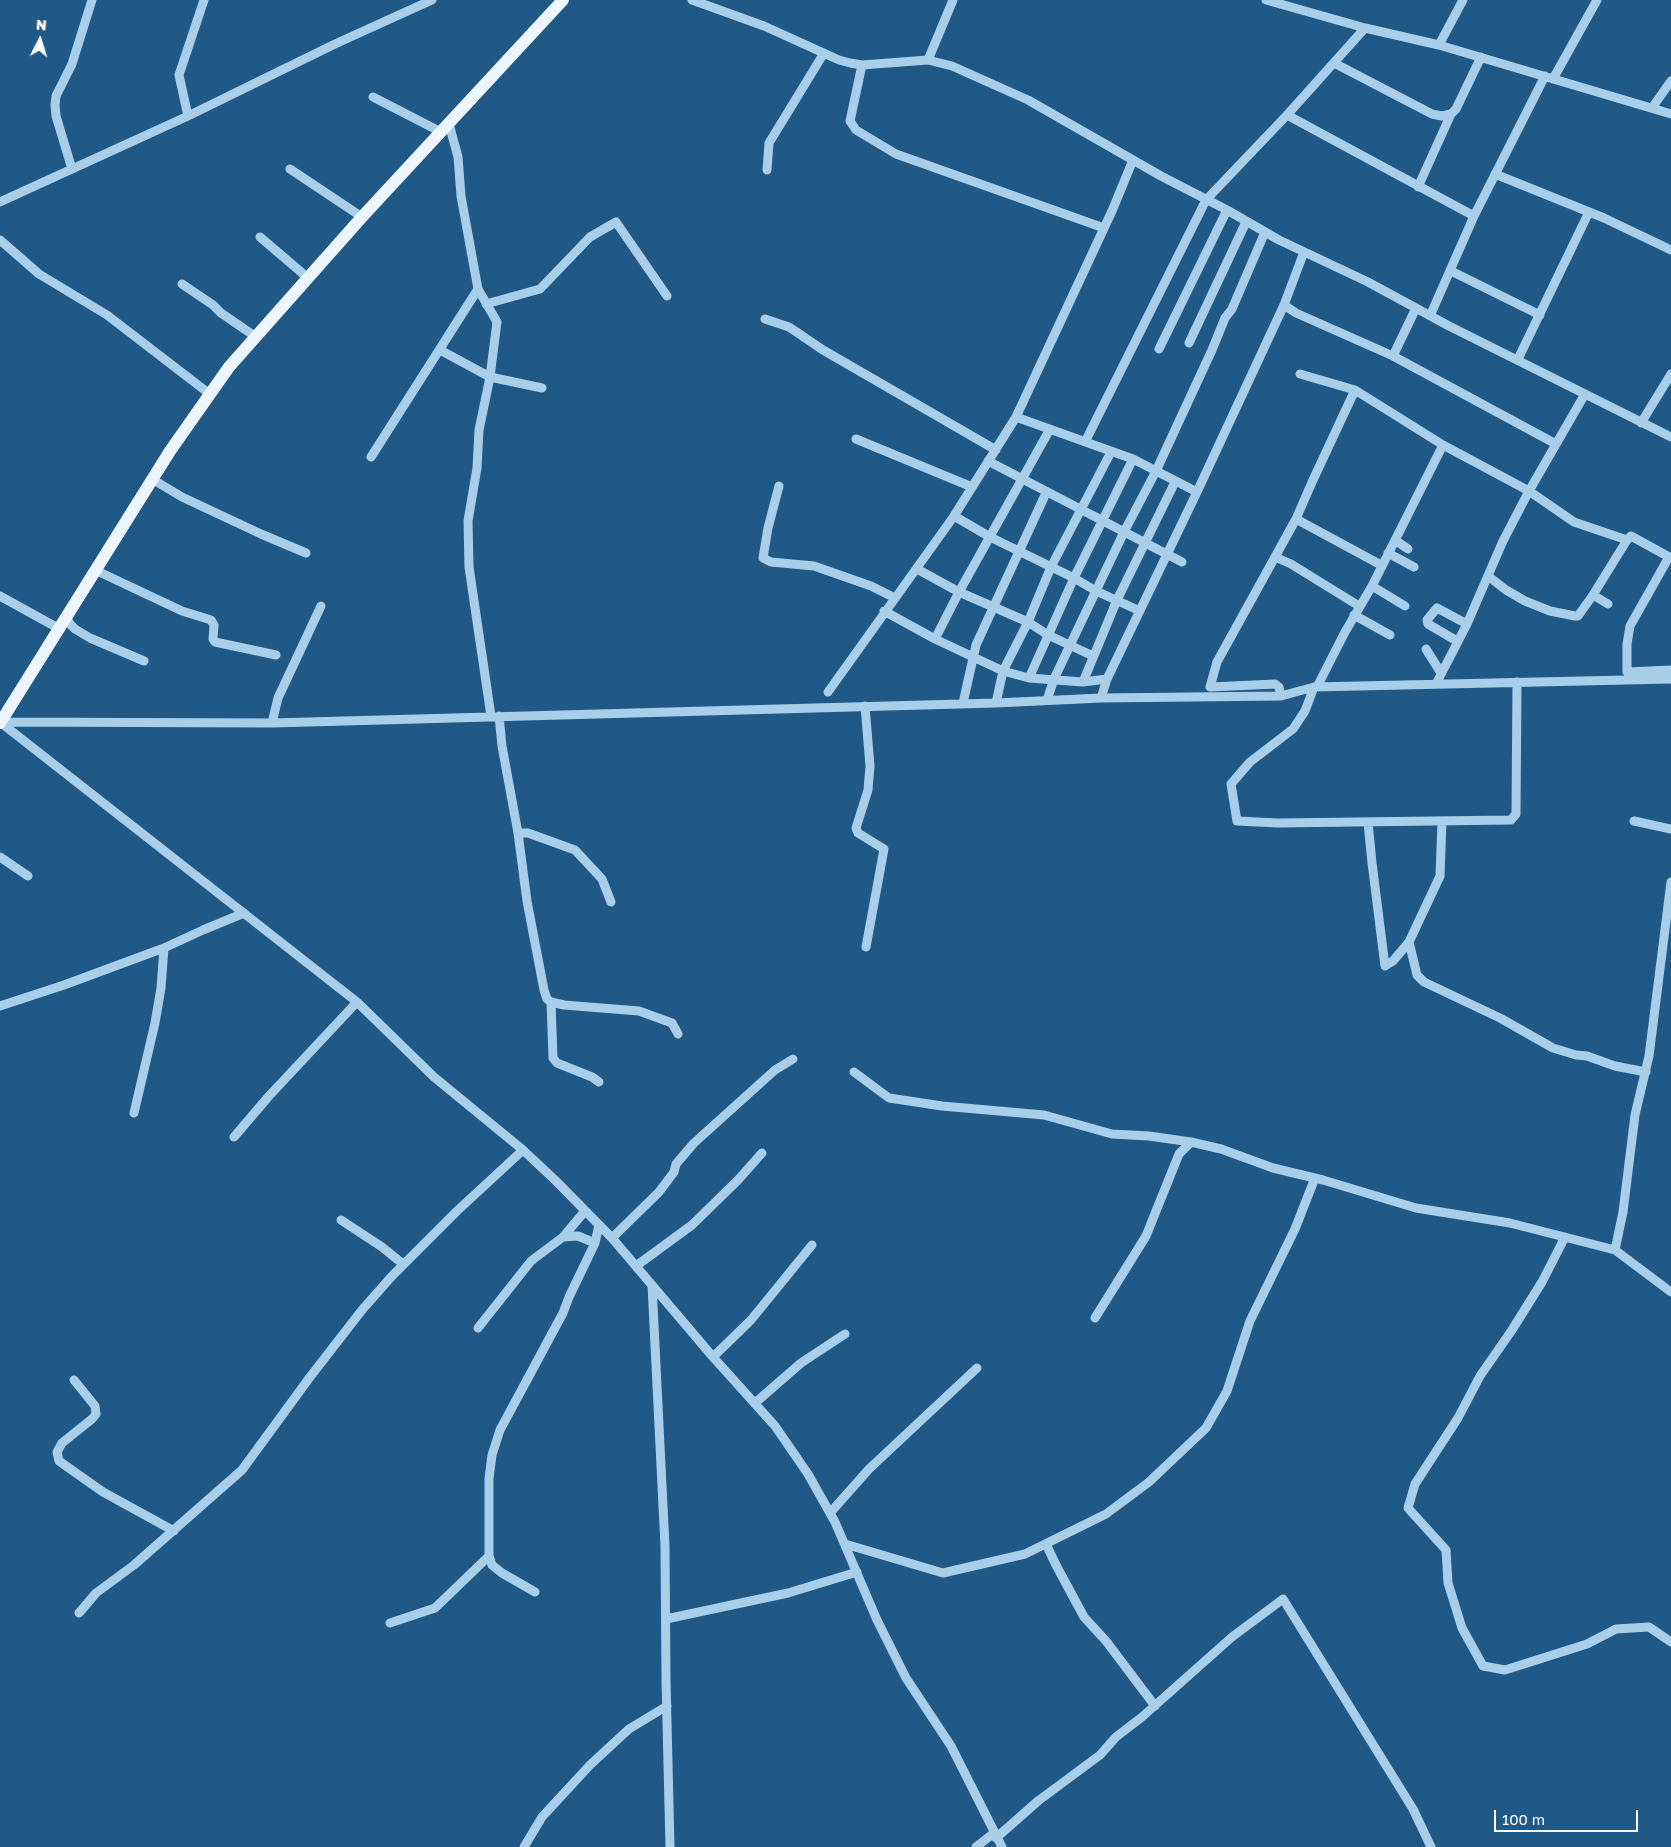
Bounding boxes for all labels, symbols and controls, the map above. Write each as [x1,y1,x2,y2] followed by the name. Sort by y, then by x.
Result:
[15,15,65,65] north arrow
[35,16,47,33] text: N
[1496,1800,1640,1832] scale bar
[1502,1810,1545,1828] text: 100 m

